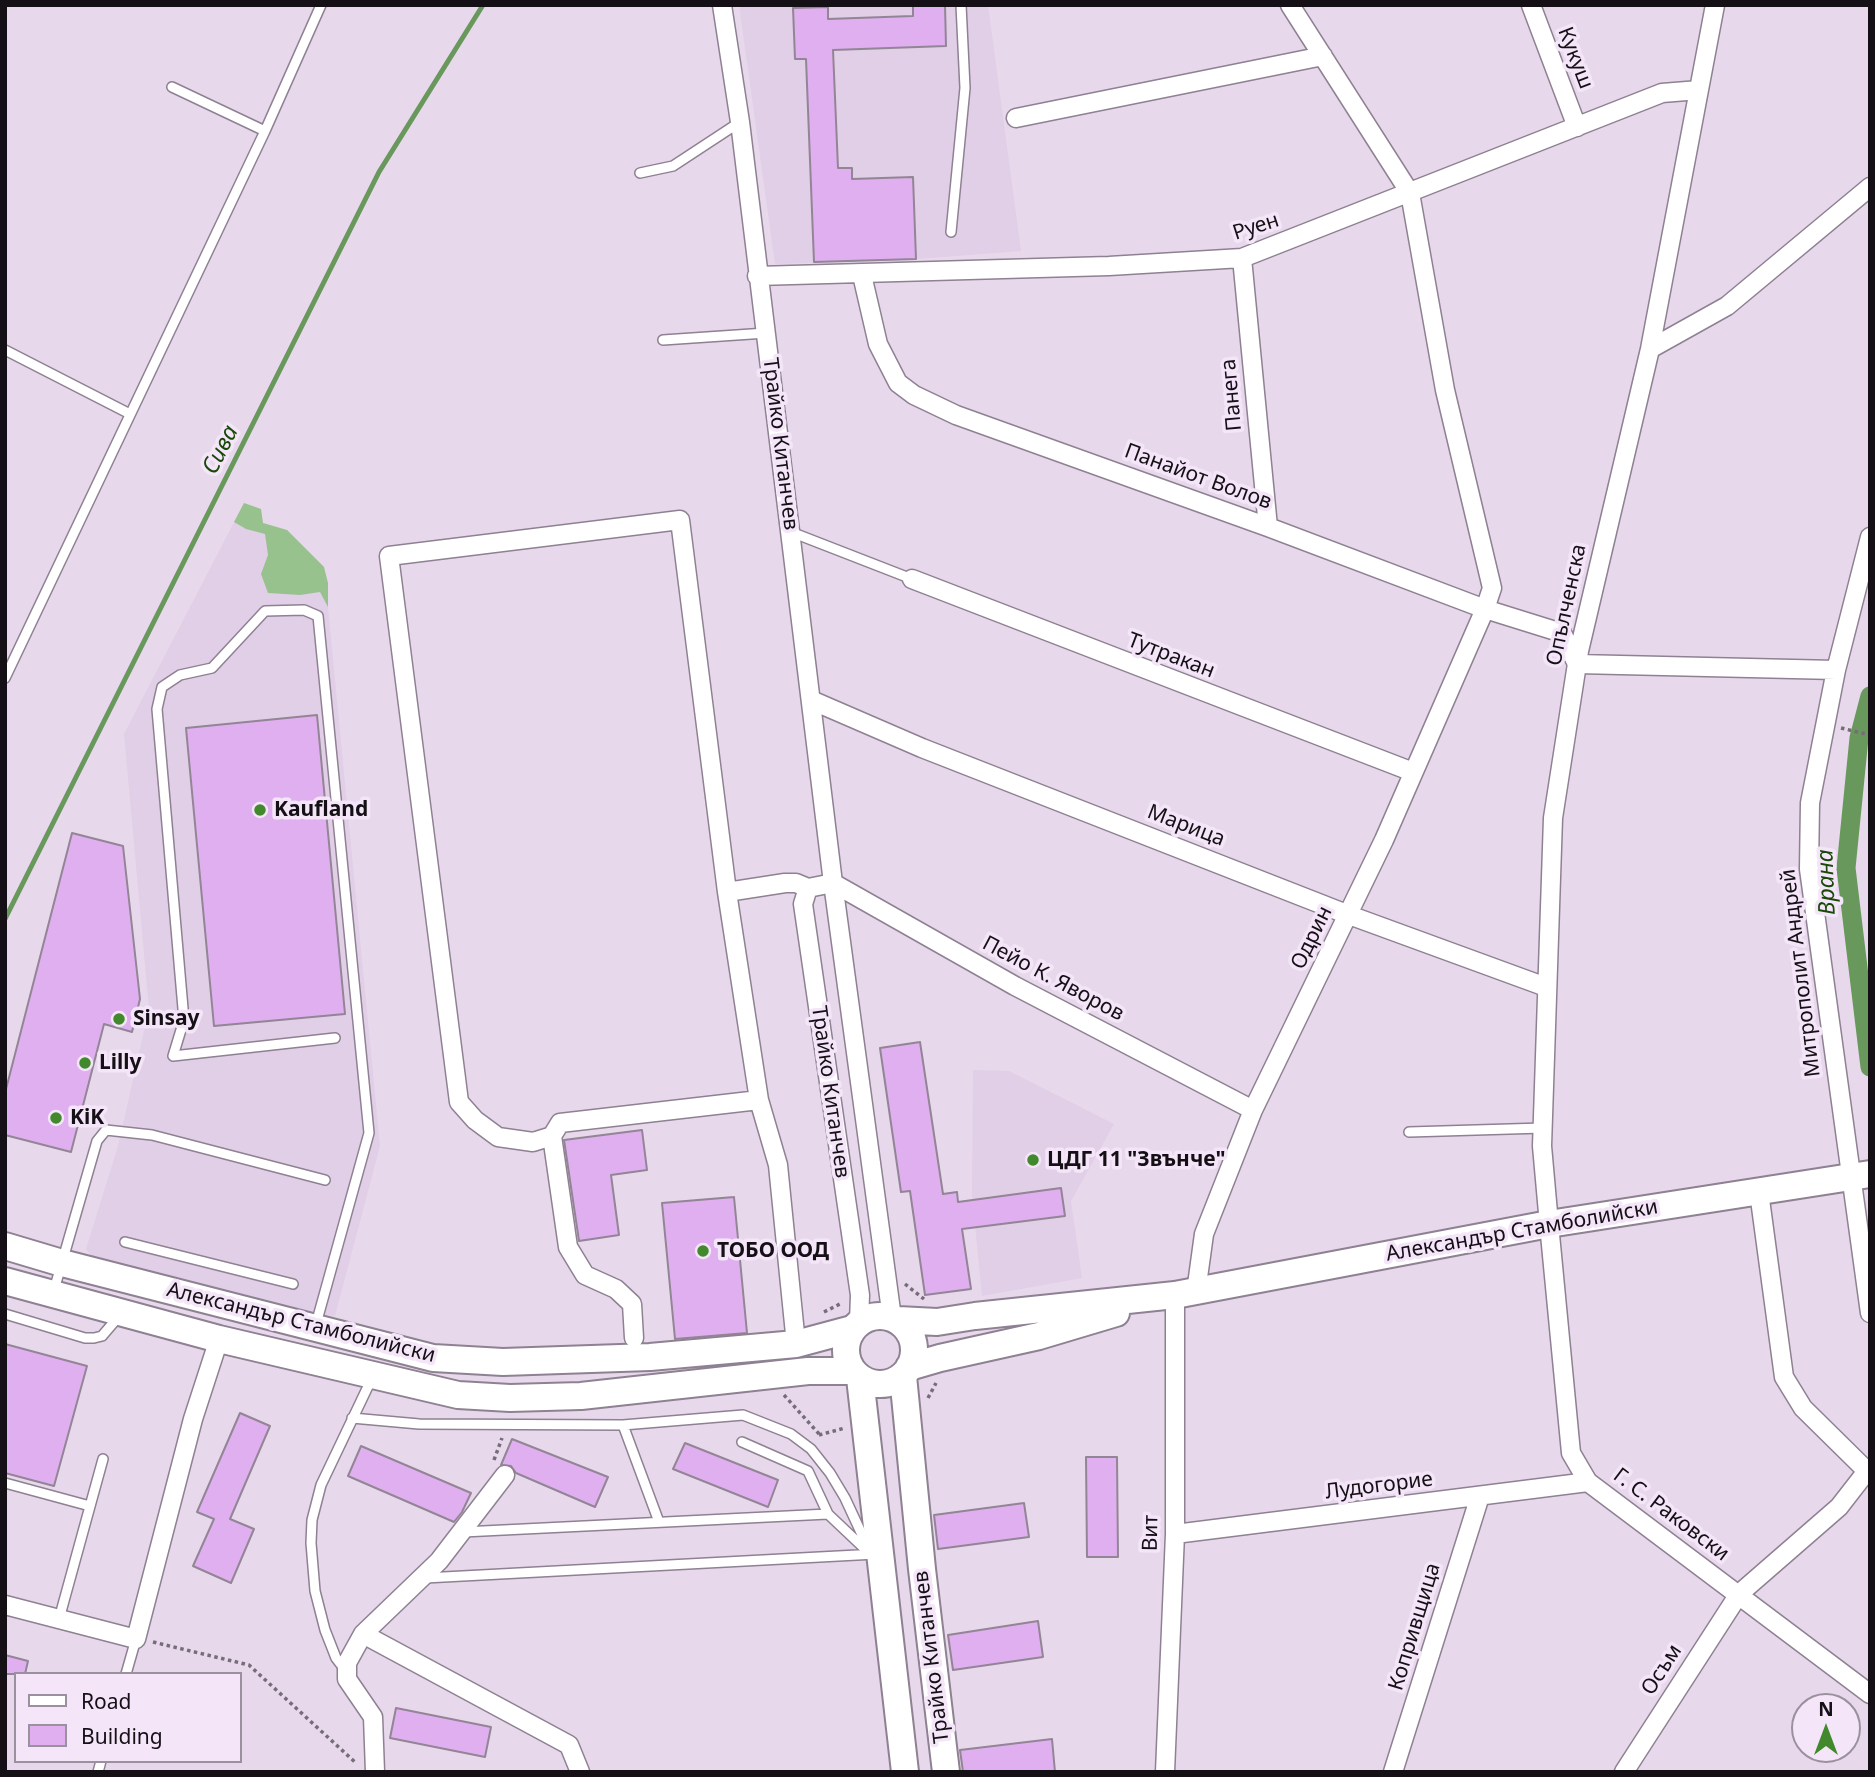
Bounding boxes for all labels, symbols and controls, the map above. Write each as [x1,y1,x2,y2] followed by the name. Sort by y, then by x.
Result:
[1552,24,1598,92] street label: Кукуш
[1230,208,1282,246] street label: Руен
[757,356,803,532] street label: Трайко Китанчев
[1216,358,1248,432] street label: Панега
[197,421,245,479] water label: Сива
[1121,439,1275,515] street label: Панайот Волов
[1542,542,1592,668] street label: Опълченска
[1124,628,1218,684] street label: Тутракан
[274,797,368,823] place label: Kaufland
[1144,800,1228,852] street label: Марица
[252,802,268,818] marker: Kaufland
[1812,849,1842,915] water label: Врана
[1776,868,1826,1078] street label: Митрополит Андрей
[1286,902,1338,974] street label: Одрин
[978,931,1128,1027] street label: Пейо К. Яворов
[805,1004,855,1180] street label: Трайко Китанчев
[133,1006,200,1032] place label: Sinsay
[111,1011,127,1027] marker: Sinsay
[99,1050,142,1076] place label: Lilly
[77,1055,93,1071] marker: Lilly
[70,1105,104,1131] place label: KiK
[48,1110,64,1126] marker: KiK
[1047,1147,1225,1173] place label: ЦДГ 11 "Звънче"
[1025,1152,1041,1168] marker: ЦДГ 11 "Звънче"
[1384,1195,1660,1267] street label: Александър Стамболийски
[717,1238,829,1264] place label: ТОБО ООД
[695,1243,711,1259] marker: ТОБО ООД
[164,1277,438,1369] street label: Александър Стамболийски
[1608,1463,1734,1567] street label: Г. С. Раковски
[1324,1467,1434,1505] street label: Лудогорие
[1138,1515,1164,1551] street label: Вит
[1384,1560,1446,1694] street label: Копривщица
[909,1569,955,1745] street label: Трайко Китанчев
[1636,1640,1688,1700] street label: Осъм
[14,1672,242,1763] legend
[81,1687,131,1715] text: Road
[1791,1693,1861,1763] north arrow
[1818,1696,1834,1722] text: N
[81,1722,163,1750] text: Building

